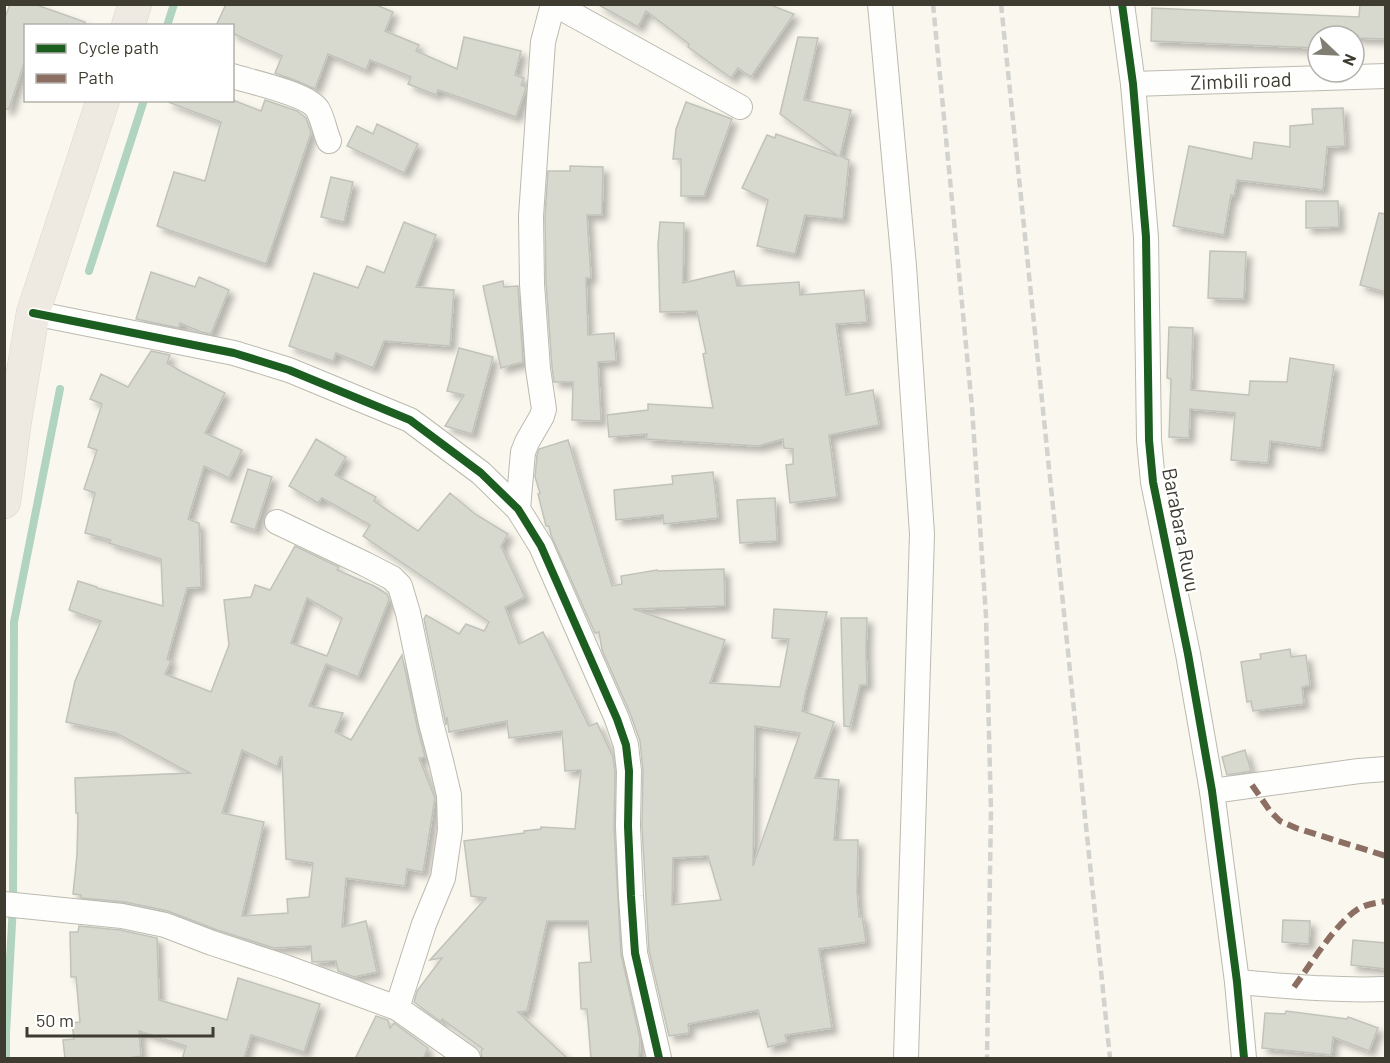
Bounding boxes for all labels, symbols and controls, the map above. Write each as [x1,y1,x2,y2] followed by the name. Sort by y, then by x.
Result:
[24,24,234,102] legend
[1306,24,1366,84] north arrow
[78,36,159,58] text: Cycle path
[1339,51,1361,69] text: N
[78,66,114,88] text: Path
[1190,66,1292,94] street label: Zimbili road
[1158,466,1206,594] street label: Barabara Ruvu
[27,1000,213,1038] scale bar
[36,1009,74,1031] text: 50 m

